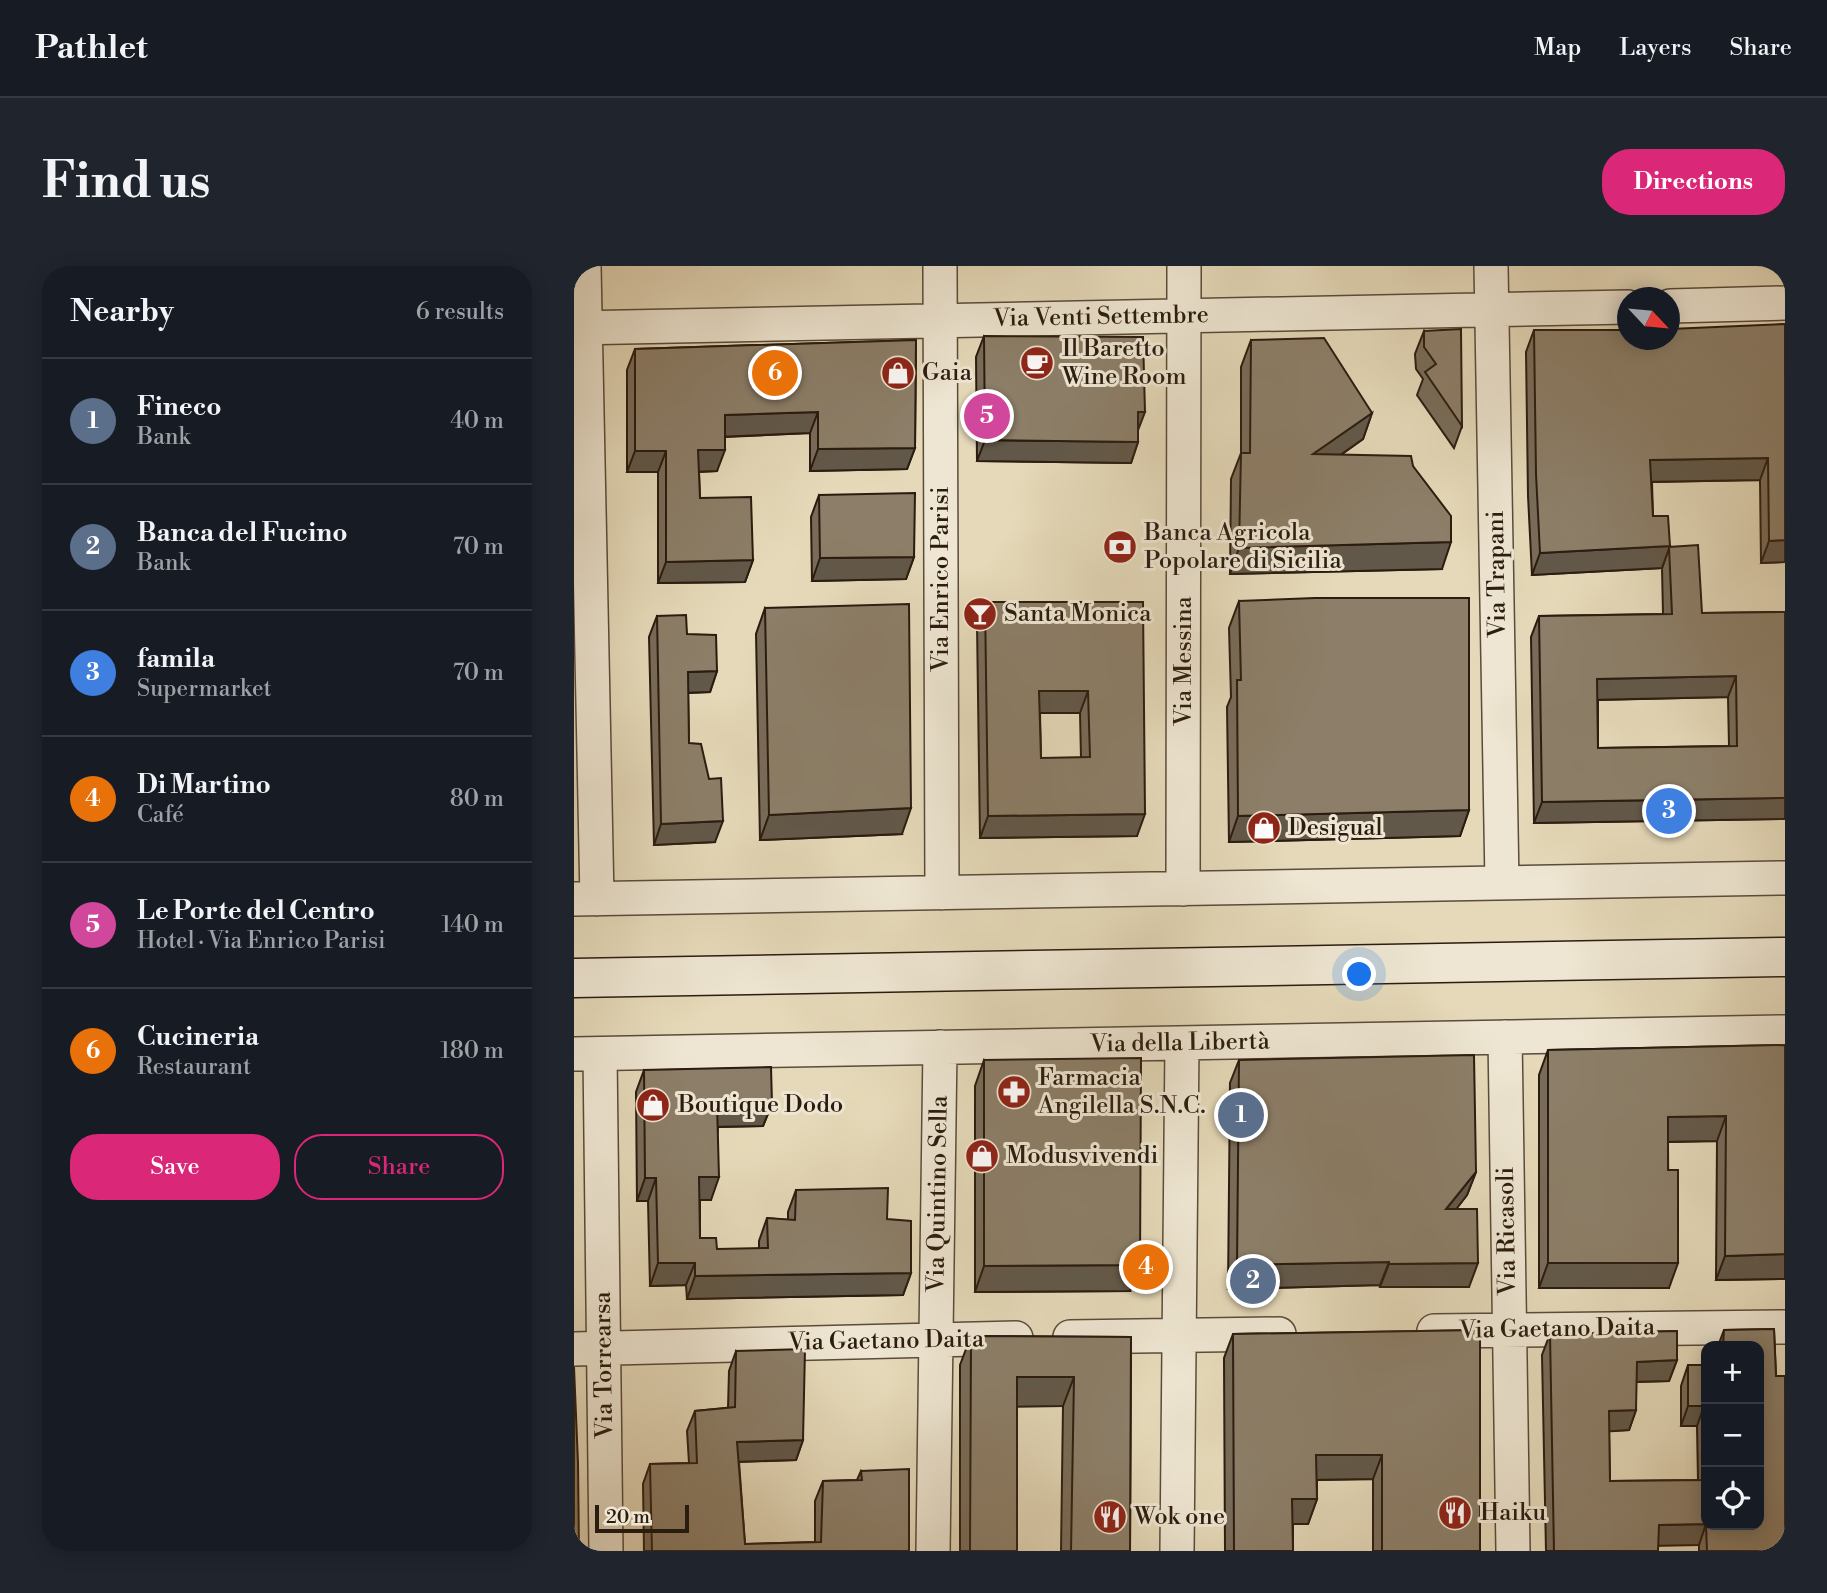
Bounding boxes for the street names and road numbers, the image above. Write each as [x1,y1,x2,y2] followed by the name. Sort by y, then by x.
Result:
[992,300,1209,334] street label: Via Venti Settembre
[926,486,956,673] street label: Via Enrico Parisi
[1481,510,1513,639] street label: Via Trapani
[1169,595,1199,727] street label: Via Messina
[1089,1026,1271,1060] street label: Via della Libertà
[921,1094,955,1294] street label: Via Quintino Sella
[1491,1166,1523,1297] street label: Via Ricasoli
[588,1290,620,1440] street label: Via Torrearsa
[1458,1312,1656,1346] street label: Via Gaetano Daita
[787,1324,985,1358] street label: Via Gaetano Daita

